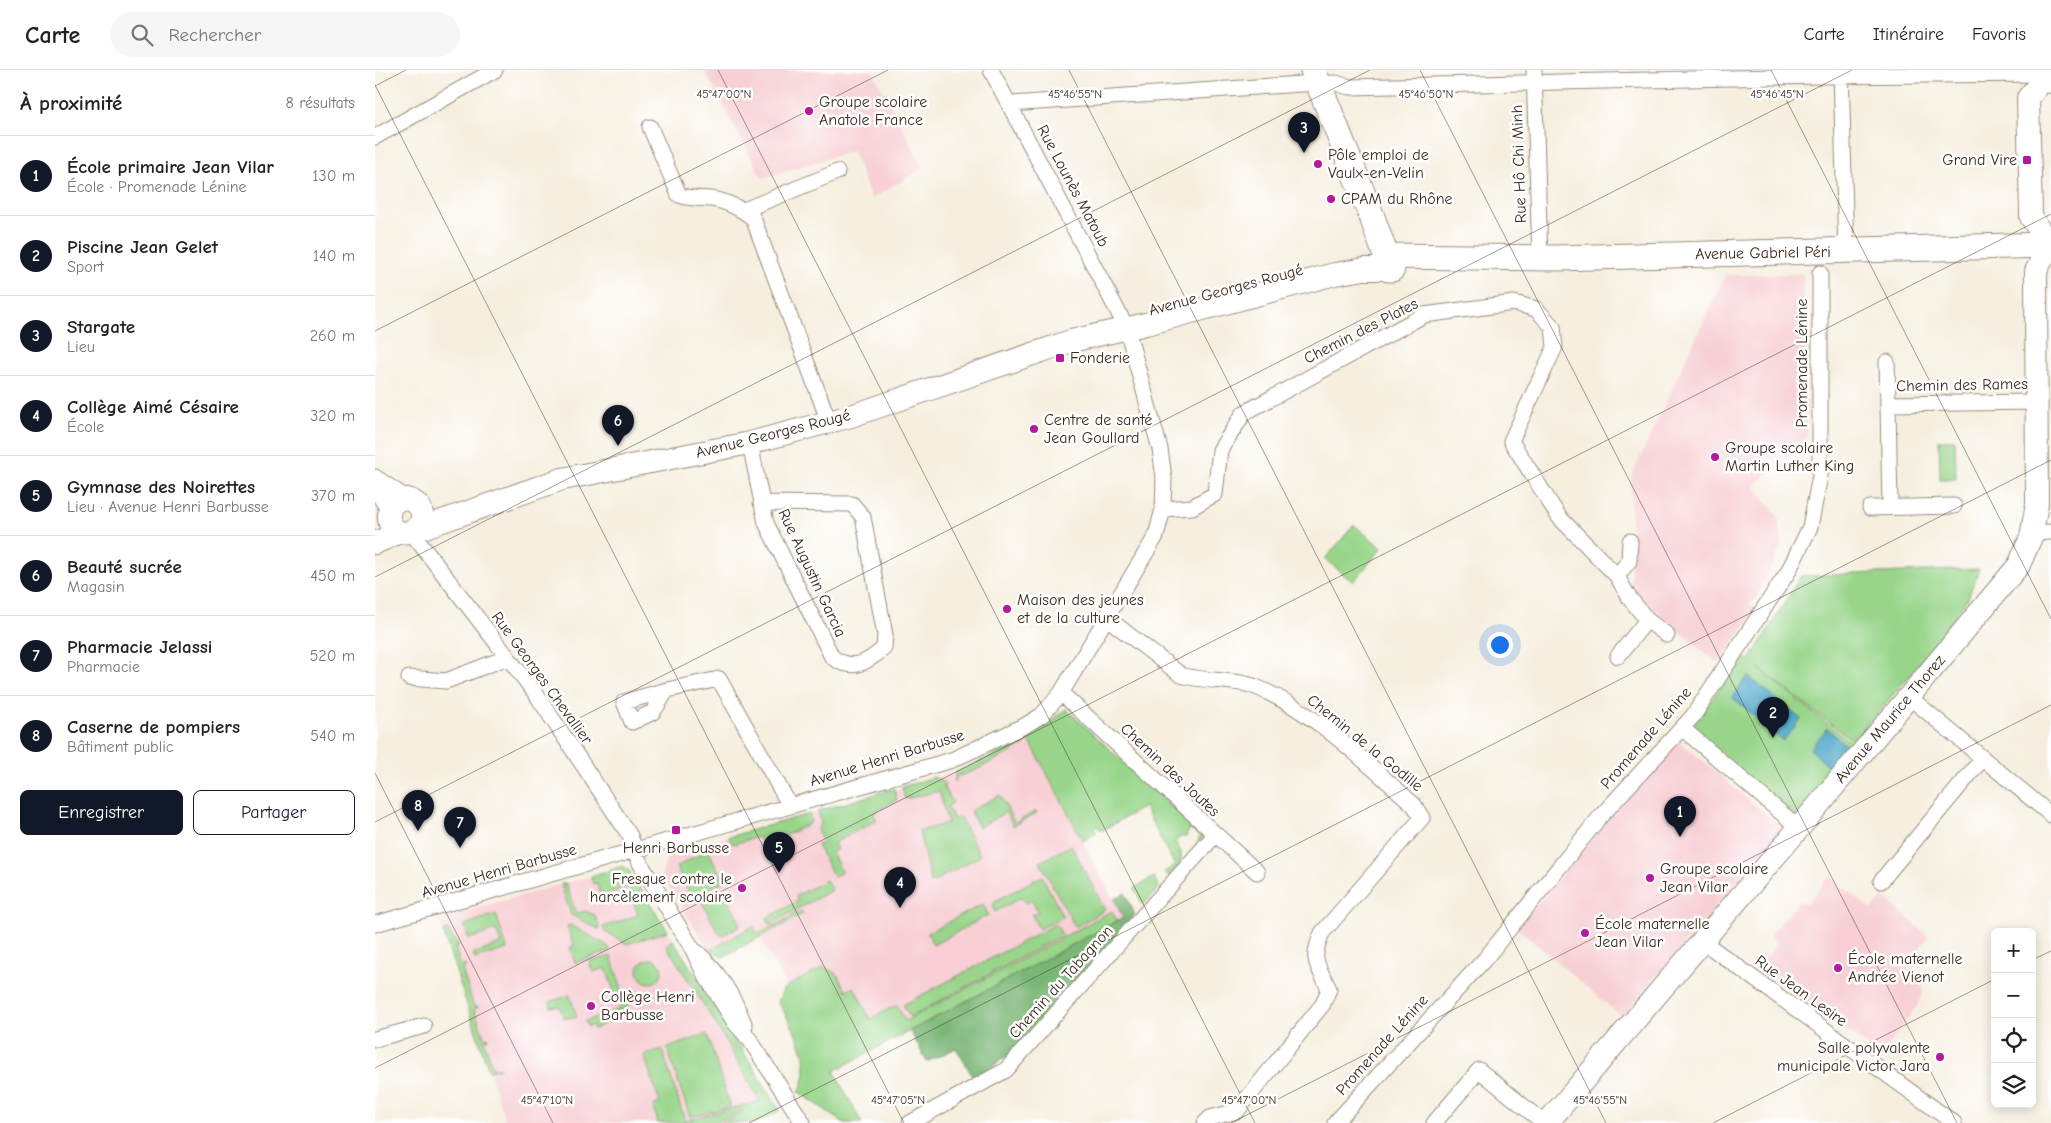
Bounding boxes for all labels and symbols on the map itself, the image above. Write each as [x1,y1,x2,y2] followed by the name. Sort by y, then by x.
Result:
[697,87,751,101] text: 45°47'00"N
[1048,87,1102,101] text: 45°46'55"N
[1399,87,1453,101] text: 45°46'50"N
[1750,87,1804,101] text: 45°46'45"N
[819,93,927,129] place label: Groupe scolaire Anatole France
[803,105,815,117] marker: Groupe scolaire Anatole France
[1508,105,1530,223] street label: Rue Hô Chi Minh
[1288,112,1320,153] pin: 3
[1033,122,1113,250] street label: Rue Lounès Matoub
[1328,146,1429,182] place label: Pôle emploi de Vaulx-en-Velin
[1942,151,2017,169] place label: Grand Vire
[2021,154,2033,166] marker: Grand Vire
[1312,158,1324,170] marker: Pôle emploi de Vaulx-en-Velin
[1341,190,1453,208] place label: CPAM du Rhône
[1325,193,1337,205] marker: CPAM du Rhône
[1695,243,1831,263] street label: Avenue Gabriel Péri
[1147,261,1305,319] street label: Avenue Georges Rougé
[1301,294,1421,368] street label: Chemin des Plates
[1793,299,1811,427] street label: Promenade Lénine
[1070,349,1130,367] place label: Fonderie
[1054,352,1066,364] marker: Fonderie
[1896,375,2028,395] street label: Chemin des Rames
[602,405,634,446] pin: 6
[694,406,852,462] street label: Avenue Georges Rougé
[1044,411,1152,447] place label: Centre de santé Jean Goullard
[1028,423,1040,435] marker: Centre de santé Jean Goullard
[1725,439,1854,475] place label: Groupe scolaire Martin Luther King
[1709,451,1721,463] marker: Groupe scolaire Martin Luther King
[774,506,850,640] street label: Rue Augustin Garcia
[1017,591,1144,627] place label: Maison des jeunes et de la culture
[1001,603,1013,615] marker: Maison des jeunes et de la culture
[488,608,597,748] street label: Rue Georges Chevallier
[1487,632,1513,658] your location
[1831,651,1949,787] street label: Avenue Maurice Thorez
[1597,683,1695,793] street label: Promenade Lénine
[1304,691,1426,795] street label: Chemin de la Godille
[1757,697,1789,738] pin: 2
[1117,720,1223,821] street label: Chemin des Joutes
[808,726,966,790] street label: Avenue Henri Barbusse
[402,790,434,831] pin: 8
[1664,796,1696,837] pin: 1
[444,807,476,848] pin: 7
[670,824,682,836] marker: Henri Barbusse
[763,832,795,873] pin: 5
[623,839,729,857] place label: Henri Barbusse
[419,840,579,902] street label: Avenue Henri Barbusse
[1660,860,1768,896] place label: Groupe scolaire Jean Vilar
[884,867,916,908] pin: 4
[590,870,732,906] place label: Fresque contre le harcèlement scolaire
[1644,872,1656,884] marker: Groupe scolaire Jean Vilar
[736,882,748,894] marker: Fresque contre le harcèlement scolaire
[1595,914,1710,951] place label: École maternelle Jean Vilar
[1005,922,1117,1042] street label: Chemin du Tabagnon
[1579,927,1591,939] marker: École maternelle Jean Vilar
[1848,949,1963,986] place label: École maternelle Andrée Vienot
[1752,952,1850,1030] street label: Rue Jean Lesire
[1832,962,1844,974] marker: École maternelle Andrée Vienot
[601,988,695,1024] place label: Collège Henri Barbusse
[1332,991,1432,1099] street label: Promenade Lénine
[585,1000,597,1012] marker: Collège Henri Barbusse
[1777,1039,1930,1075] place label: Salle polyvalente municipale Victor Jara
[1934,1051,1946,1063] marker: Salle polyvalente municipale Victor Jara
[521,1093,573,1107] text: 45°47'10"N
[871,1093,925,1107] text: 45°47'05"N
[1222,1093,1276,1107] text: 45°47'00"N
[1573,1093,1627,1107] text: 45°46'55"N

